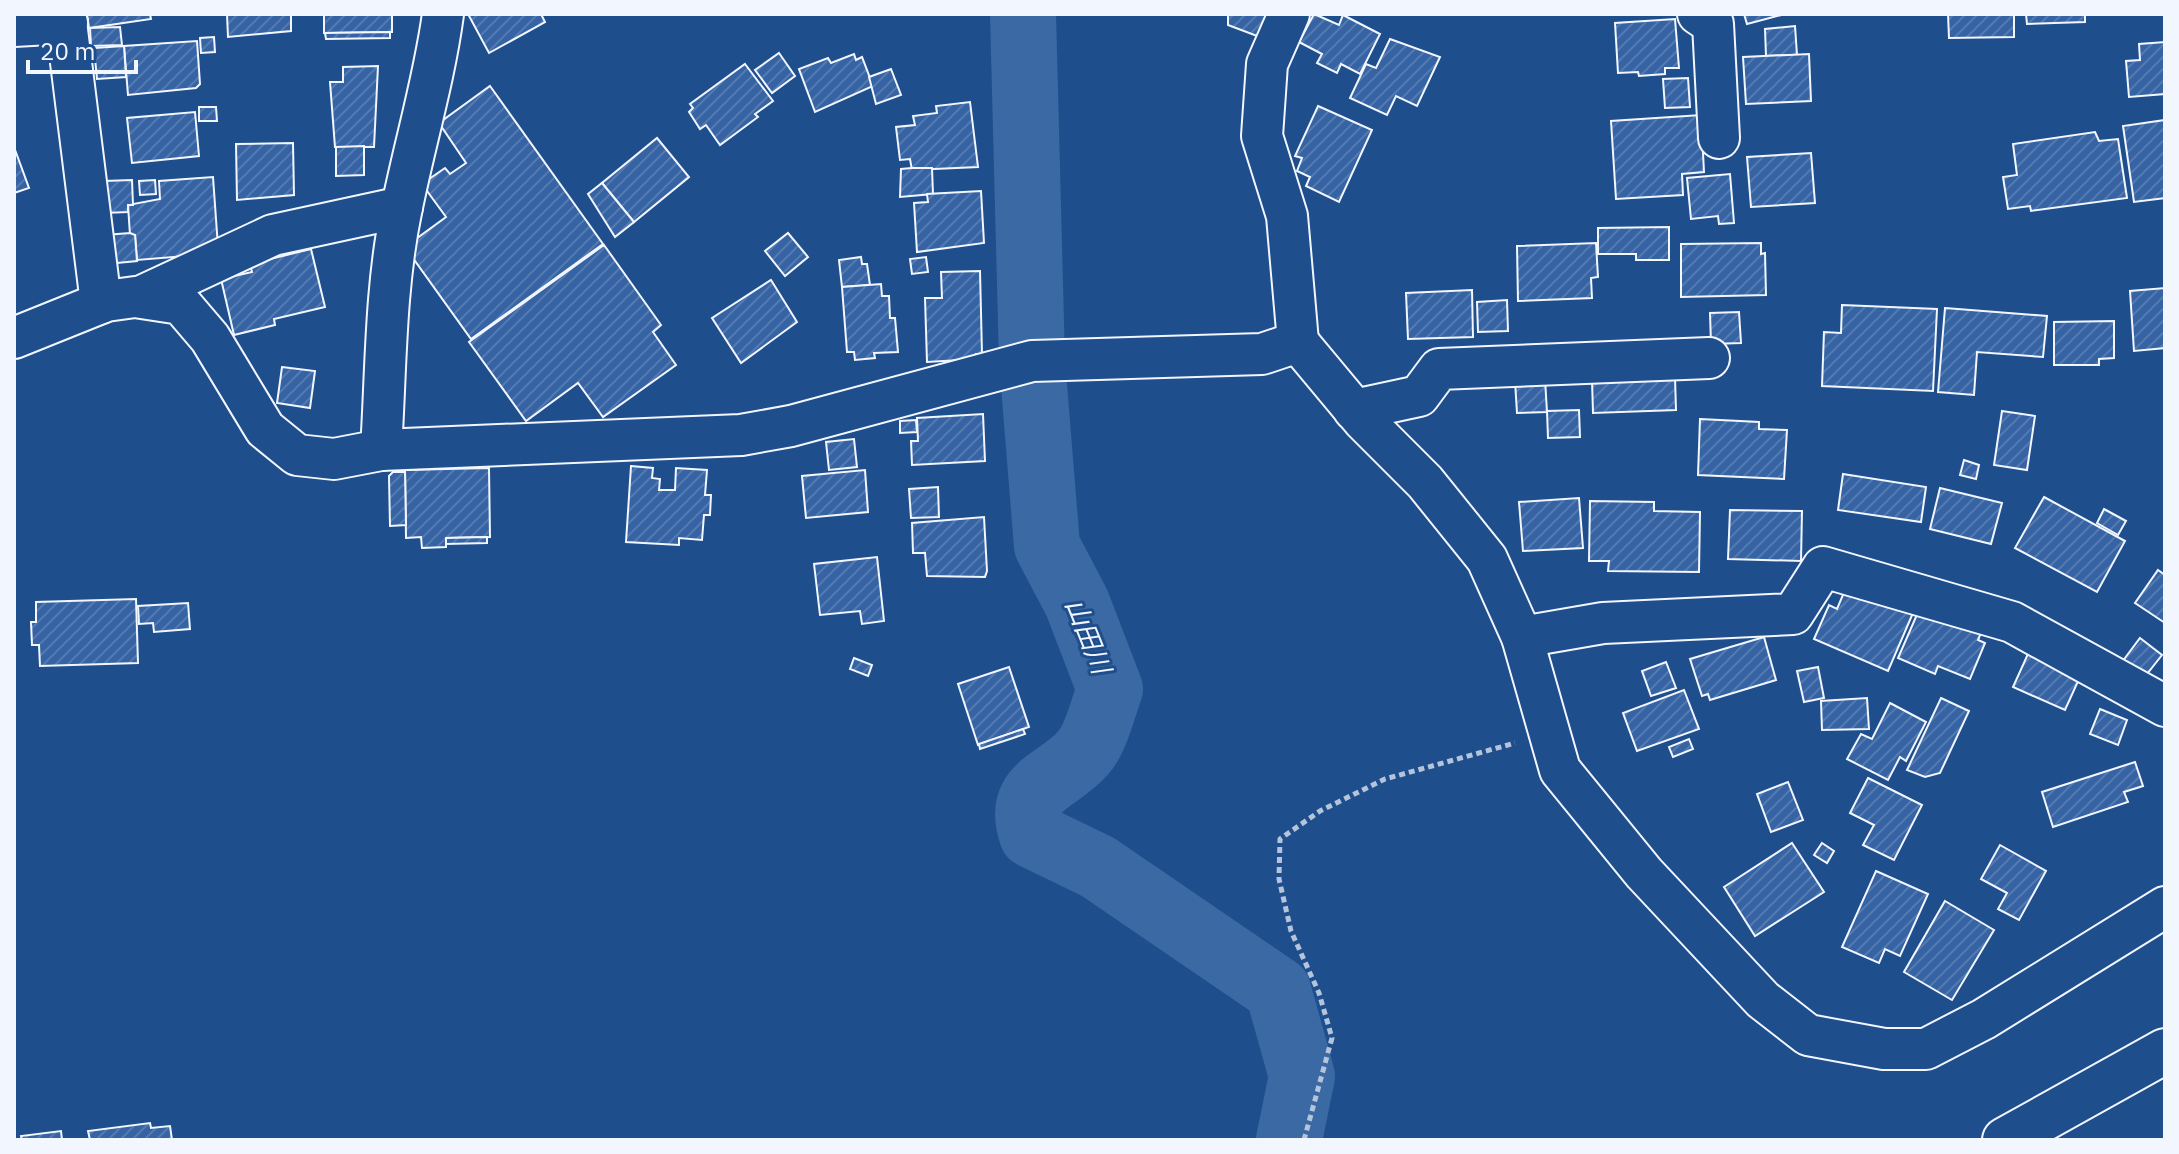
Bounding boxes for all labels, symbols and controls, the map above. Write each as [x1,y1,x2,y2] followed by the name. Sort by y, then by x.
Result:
[28,24,136,74] scale bar
[40,35,95,67] text: 20 m
[1059,593,1120,681] water label: 山田川

